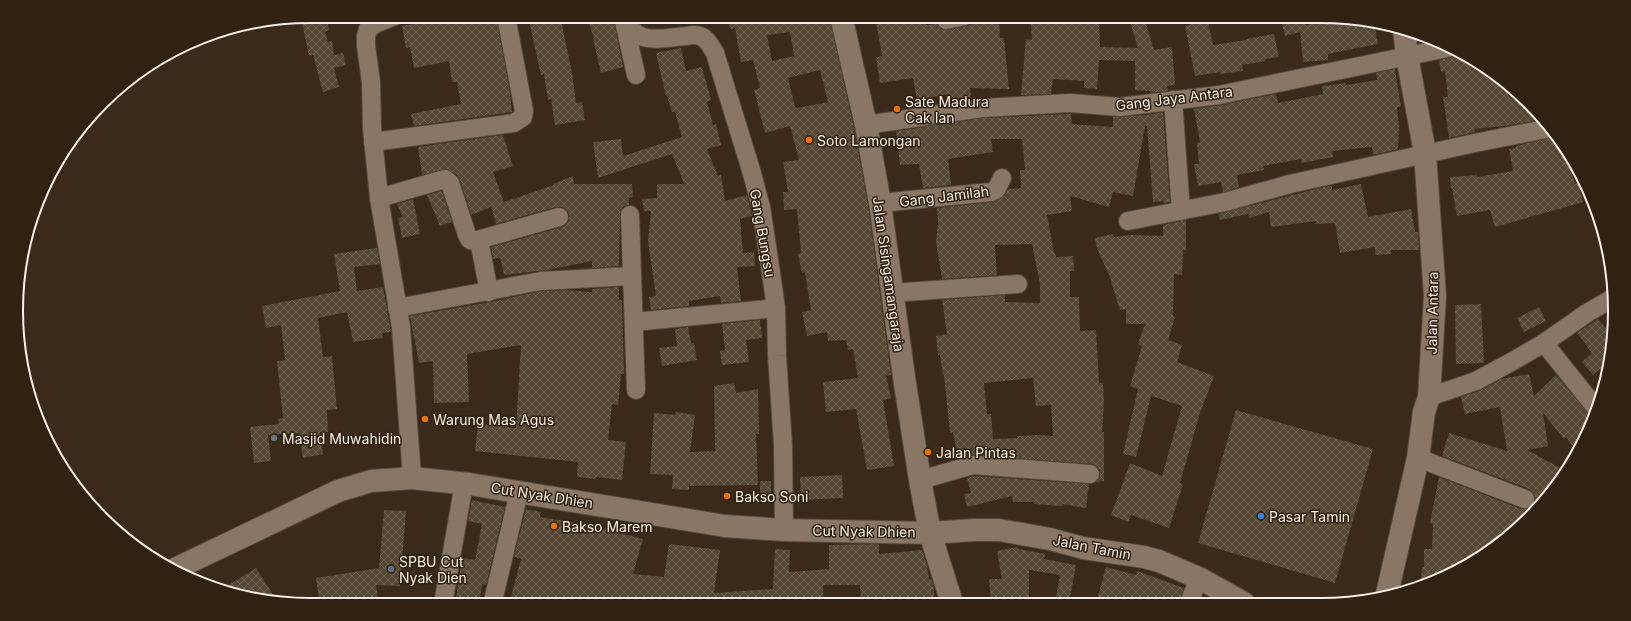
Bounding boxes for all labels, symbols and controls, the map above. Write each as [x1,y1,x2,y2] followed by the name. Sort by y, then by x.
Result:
[1114,82,1234,114] street label: Gang Jaya Antara
[905,93,989,126] place label: Sate Madura Cak Ian
[892,104,902,114] marker: Sate Madura Cak Ian
[817,132,921,149] place label: Soto Lamongan
[804,135,814,145] marker: Soto Lamongan
[898,182,990,210] street label: Gang Jamilah
[747,188,779,278] street label: Gang Bungsu
[870,195,908,353] street label: Jalan Sisingamangaraja
[1423,271,1441,355] street label: Jalan Antara
[433,411,554,428] place label: Warung Mas Agus
[420,414,430,424] marker: Warung Mas Agus
[282,430,401,447] place label: Masjid Muwahidin
[269,433,279,443] marker: Masjid Muwahidin
[936,444,1016,461] place label: Jalan Pintas
[923,447,933,457] marker: Jalan Pintas
[490,479,594,511] street label: Cut Nyak Dhien
[735,488,808,505] place label: Bakso Soni
[722,491,732,501] marker: Bakso Soni
[1269,508,1350,525] place label: Pasar Tamin
[1256,511,1266,521] marker: Pasar Tamin
[562,518,652,535] place label: Bakso Marem
[549,521,559,531] marker: Bakso Marem
[812,522,916,540] street label: Cut Nyak Dhien
[1052,531,1132,563] street label: Jalan Tamin
[399,553,467,586] place label: SPBU Cut Nyak Dien
[386,564,396,574] marker: SPBU Cut Nyak Dien

